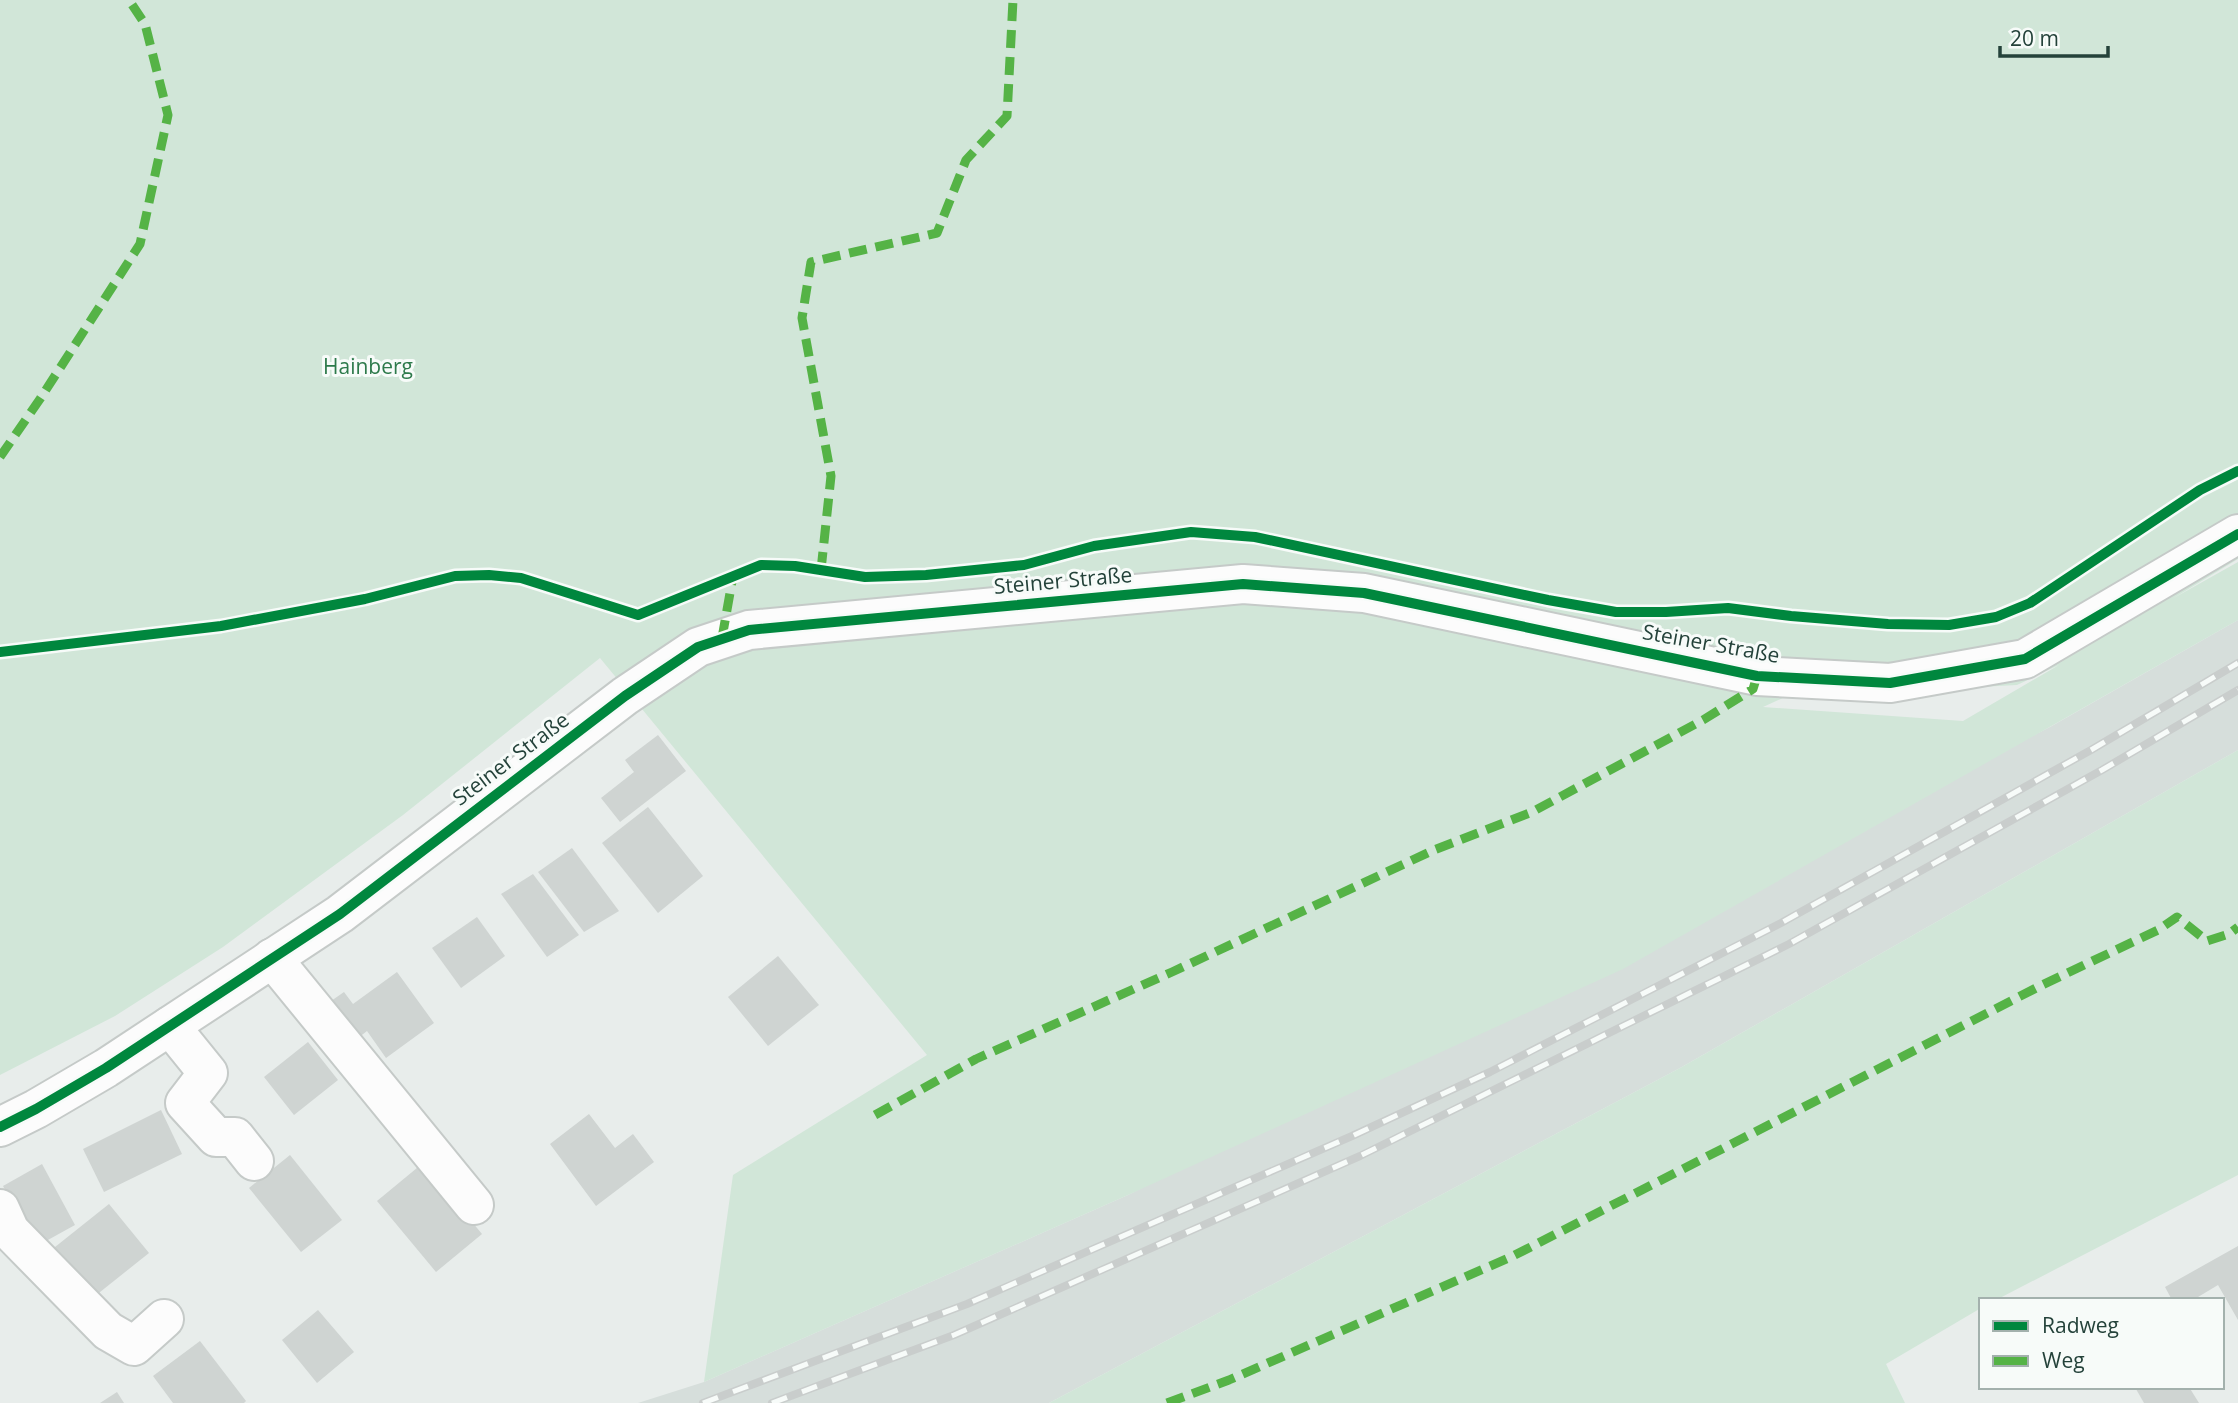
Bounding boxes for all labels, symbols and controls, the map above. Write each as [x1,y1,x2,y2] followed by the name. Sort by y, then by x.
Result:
[2000,14,2108,58] scale bar
[2010,24,2059,52] text: 20 m
[323,352,413,380] park label: Hainberg
[992,560,1133,600] street label: Steiner Straße
[1640,617,1782,669] street label: Steiner Straße
[446,705,574,811] street label: Steiner Straße
[1979,1298,2224,1389] legend
[2042,1311,2119,1339] text: Radweg
[2042,1346,2085,1374] text: Weg

